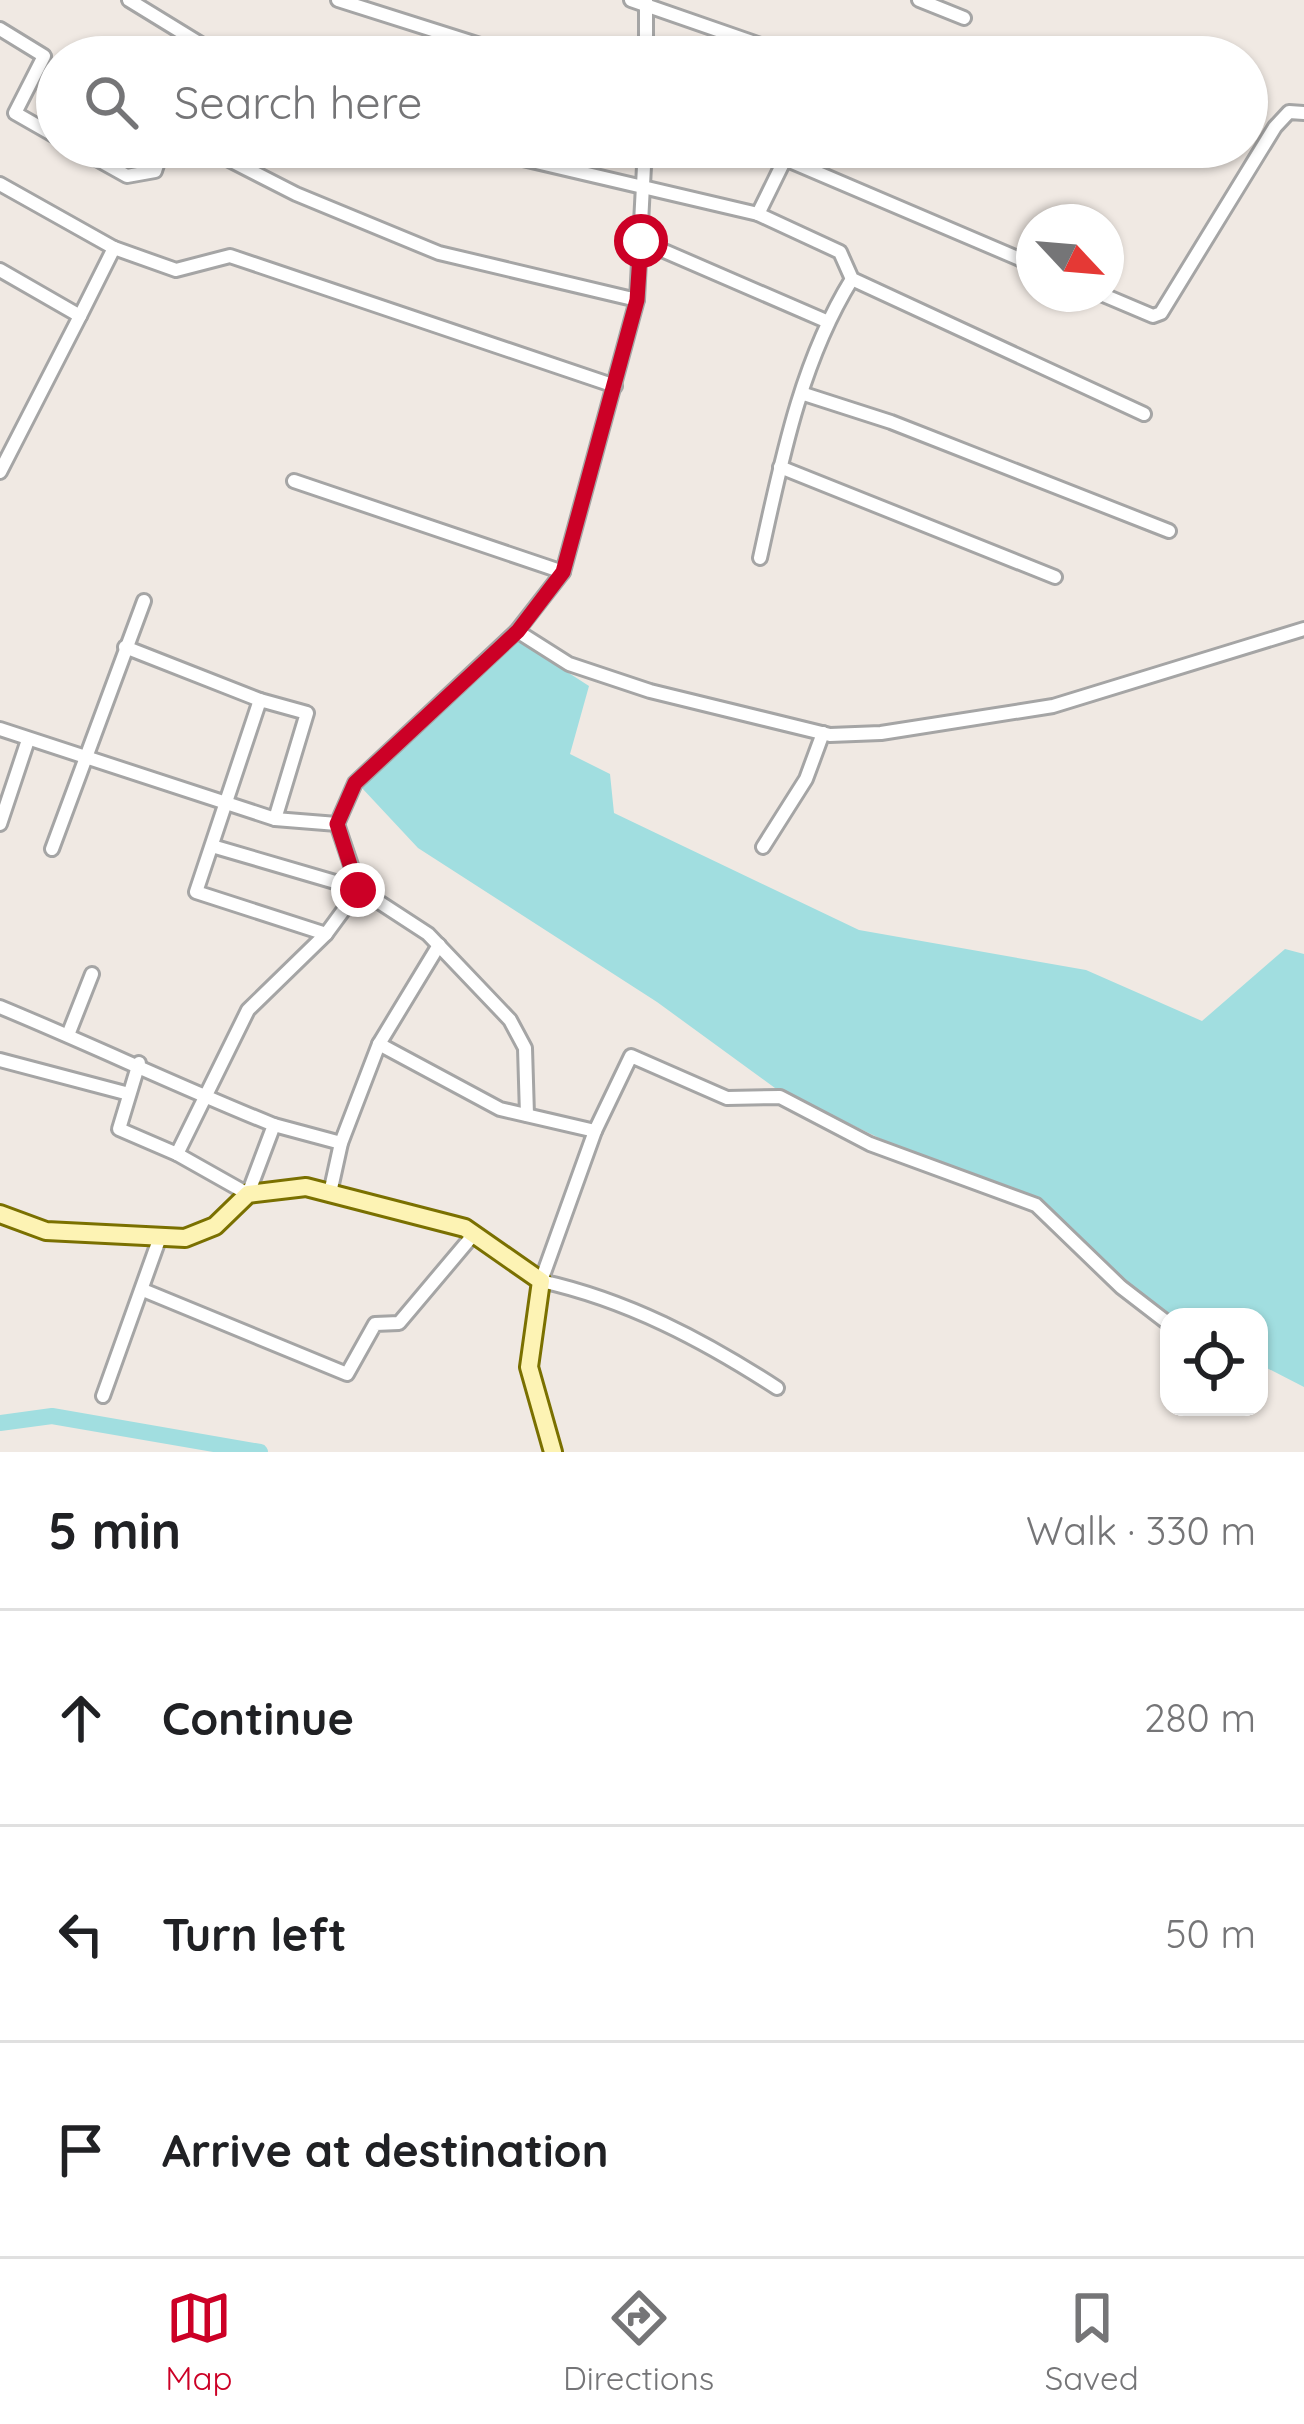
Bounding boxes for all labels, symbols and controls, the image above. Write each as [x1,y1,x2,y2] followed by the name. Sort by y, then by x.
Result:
[36,36,1268,168] search box
[78,69,144,135] icon: search
[174,74,422,130] text: Search here
[1016,204,1124,312] north arrow
[614,214,668,268] route start
[331,863,385,917] route end
[1160,1308,1268,1416] map controls
[1160,1308,1268,1416] button: locate
[48,1498,181,1562] text: 5 min
[1026,1506,1256,1555] text: Walk · 330 m
[48,1685,114,1751] icon: ahead
[162,1690,354,1746] text: Continue
[1144,1693,1256,1742] text: 280 m
[48,1901,114,1967] icon: left
[162,1906,347,1962] text: Turn left
[1165,1909,1256,1958] text: 50 m
[48,2117,114,2183] icon: arrive
[162,2122,608,2178] text: Arrive at destination
[165,2285,233,2398] tab: Map
[563,2285,714,2398] tab: Directions
[1045,2285,1139,2398] tab: Saved

